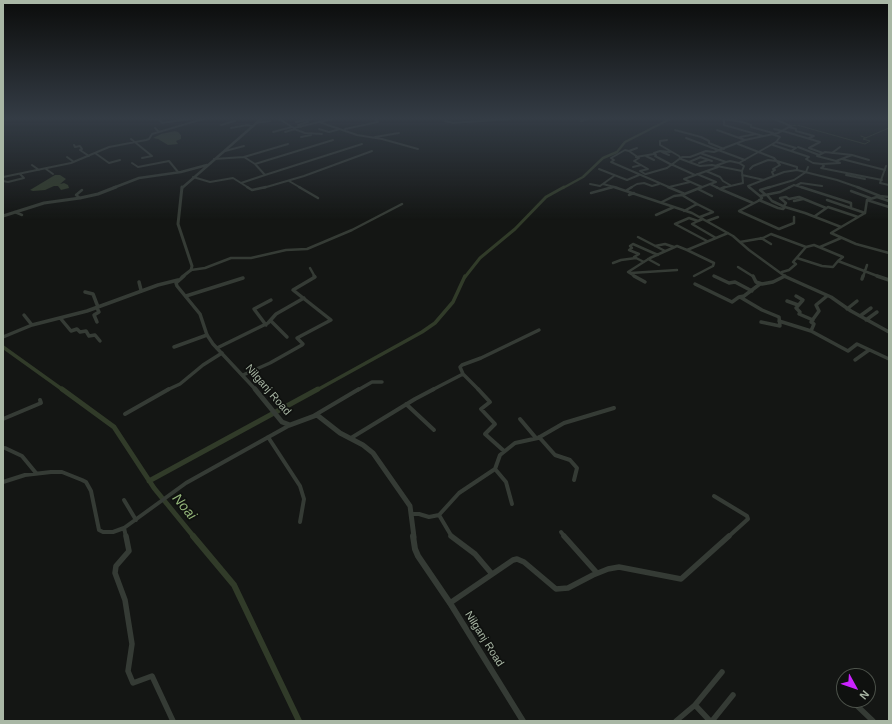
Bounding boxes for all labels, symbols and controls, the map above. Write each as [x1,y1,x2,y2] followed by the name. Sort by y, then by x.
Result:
[242,362,294,418] street label: Nilganj Road
[168,491,200,523] water label: Noai
[462,609,506,669] street label: Nilganj Road
[836,668,876,708] north arrow
[857,688,872,702] text: N

